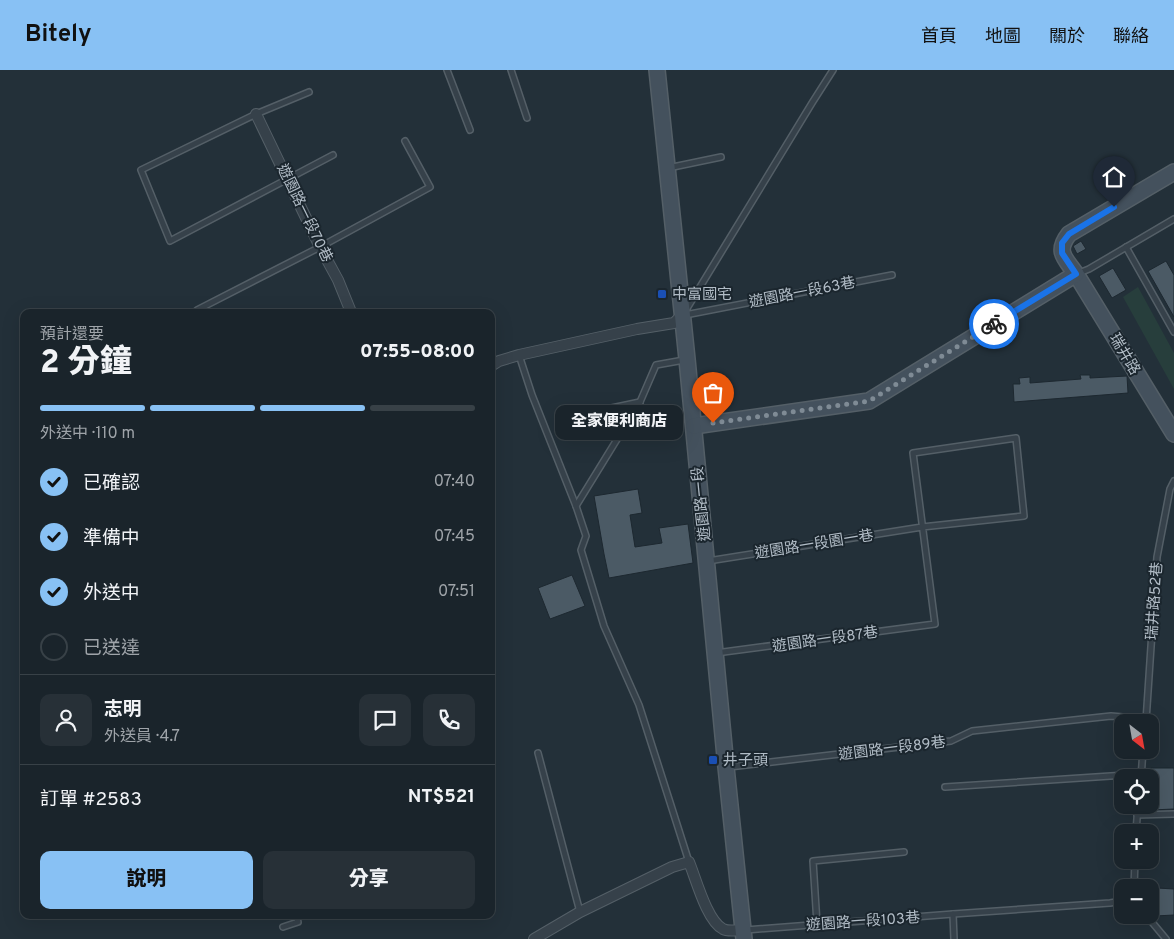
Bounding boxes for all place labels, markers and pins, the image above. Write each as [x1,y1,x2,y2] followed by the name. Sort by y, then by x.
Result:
[1093,156,1135,207] pin
[672,286,732,305] place label: 中富國宅
[656,288,668,300] marker: 中富國宅
[692,372,734,423] pin
[556,406,683,440] callout: 全家便利商店
[723,751,768,771] place label: 井子頭
[707,754,719,766] marker: 井子頭

